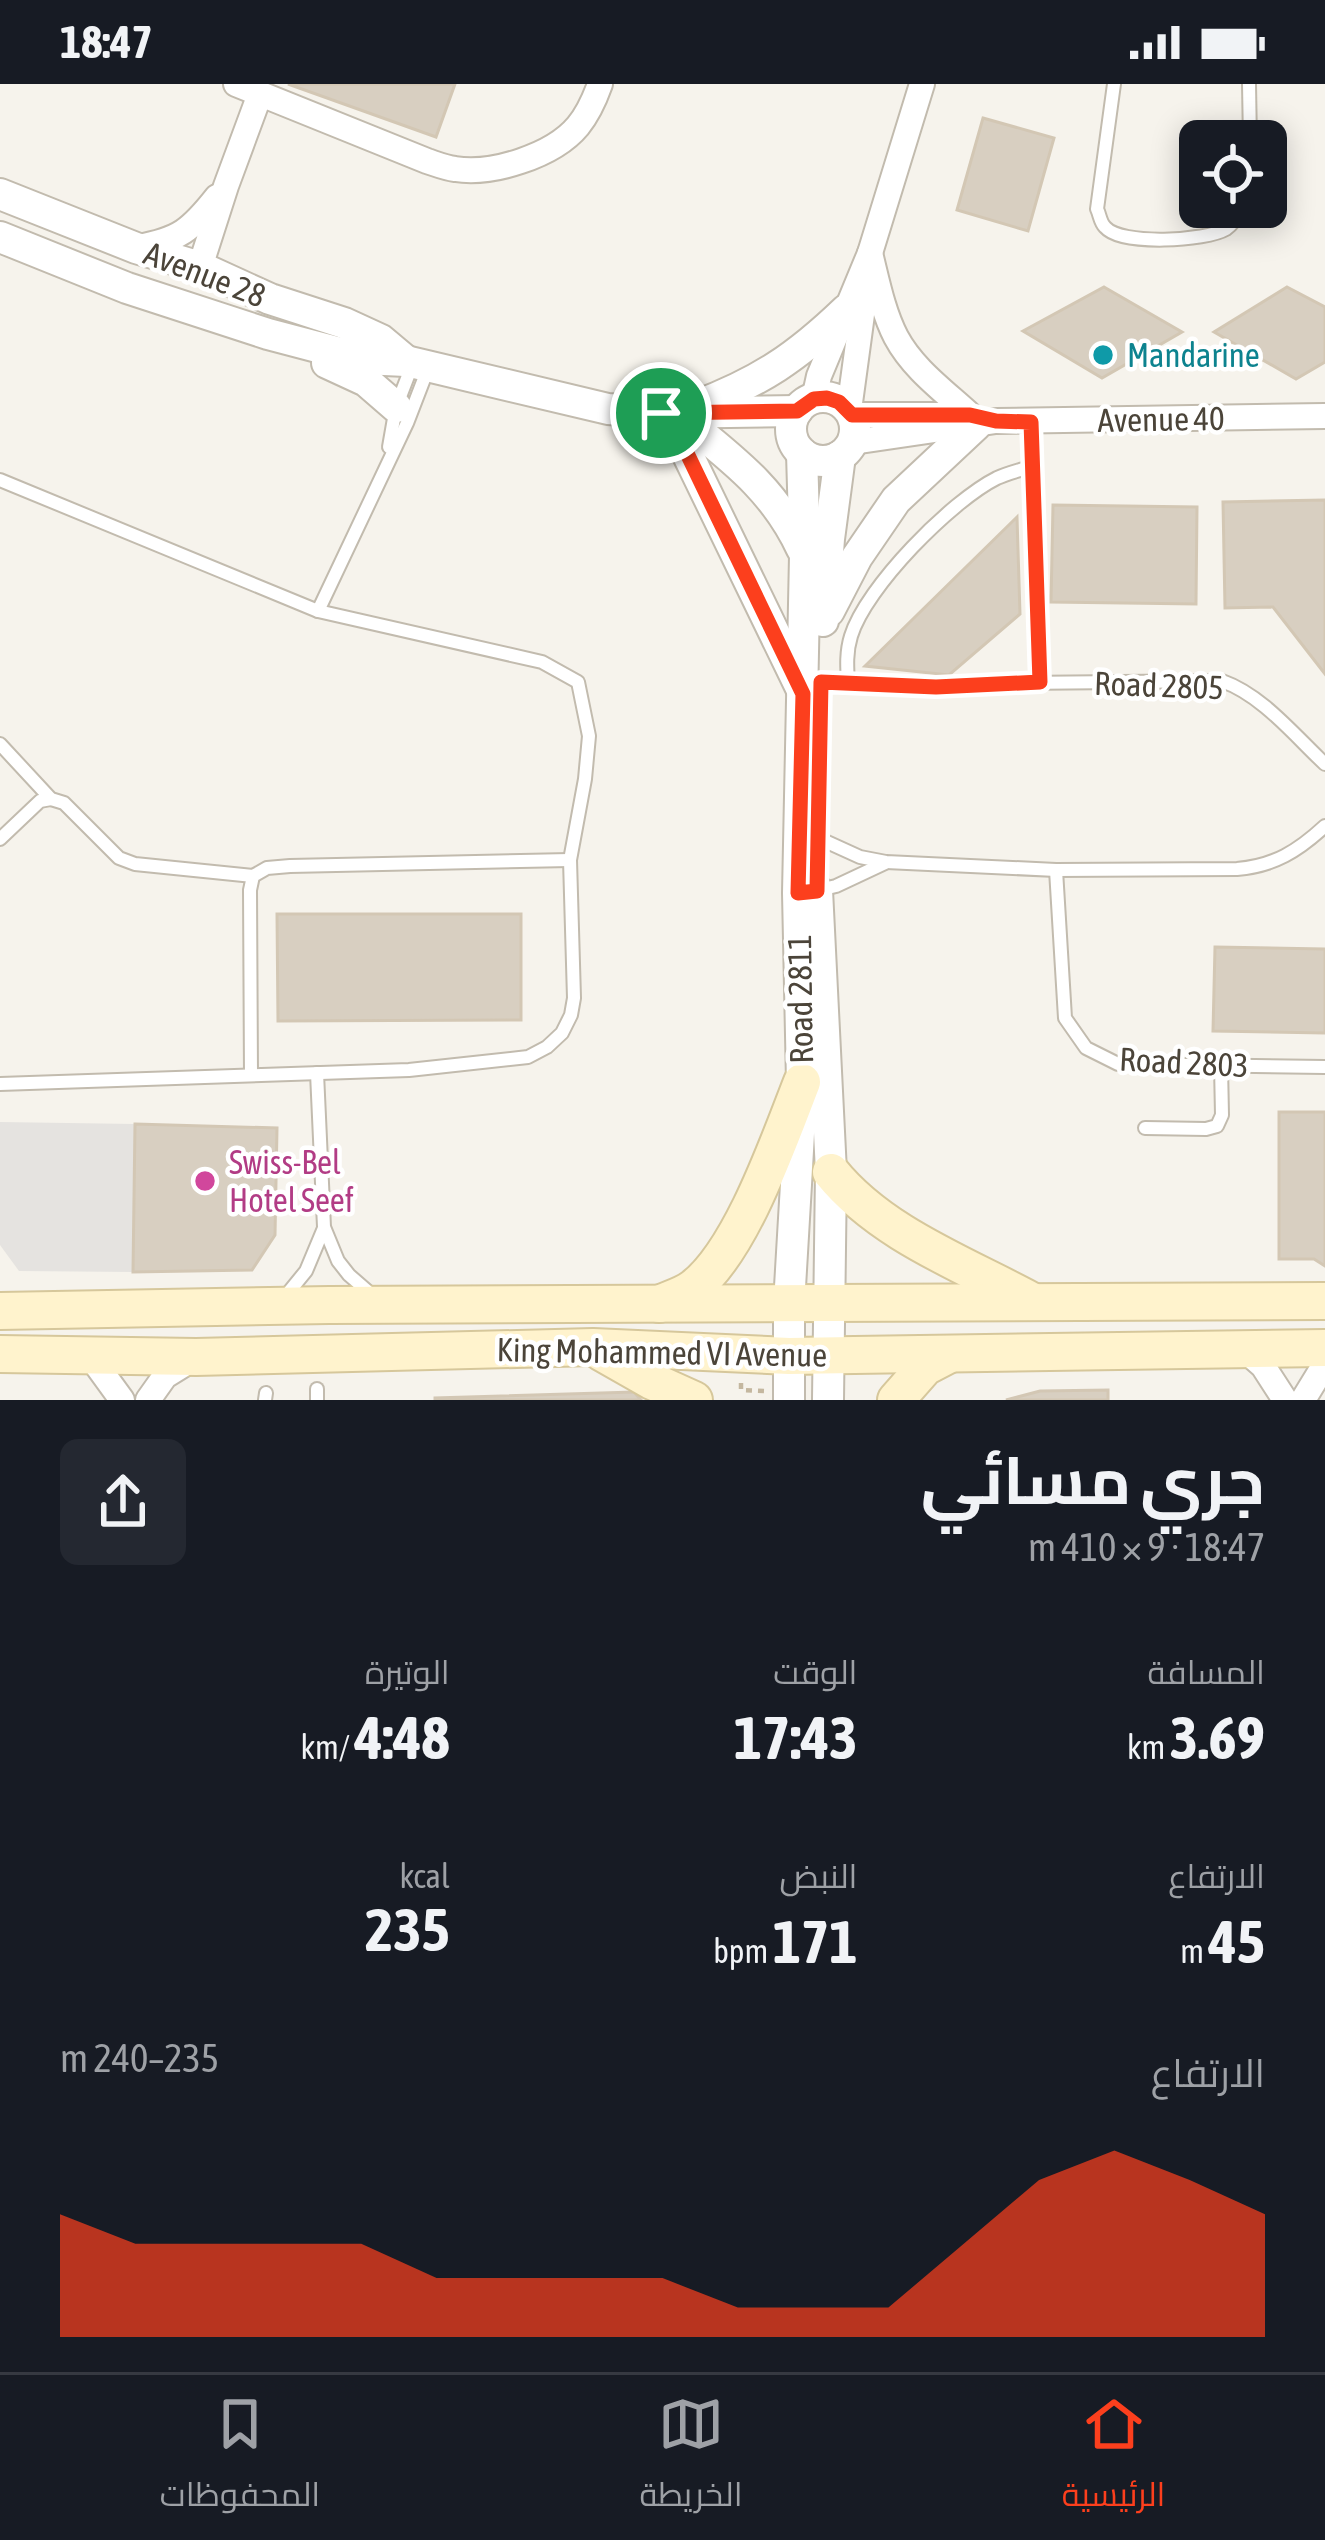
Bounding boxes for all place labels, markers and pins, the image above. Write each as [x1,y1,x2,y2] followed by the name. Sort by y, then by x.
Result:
[1127,336,1260,374] place label: Mandarine
[1090,342,1116,368] marker: Mandarine
[610,362,712,464] pin
[229,1143,354,1219] place label: Swiss-Bel Hotel Seef
[192,1168,218,1194] marker: Swiss-Bel Hotel Seef

